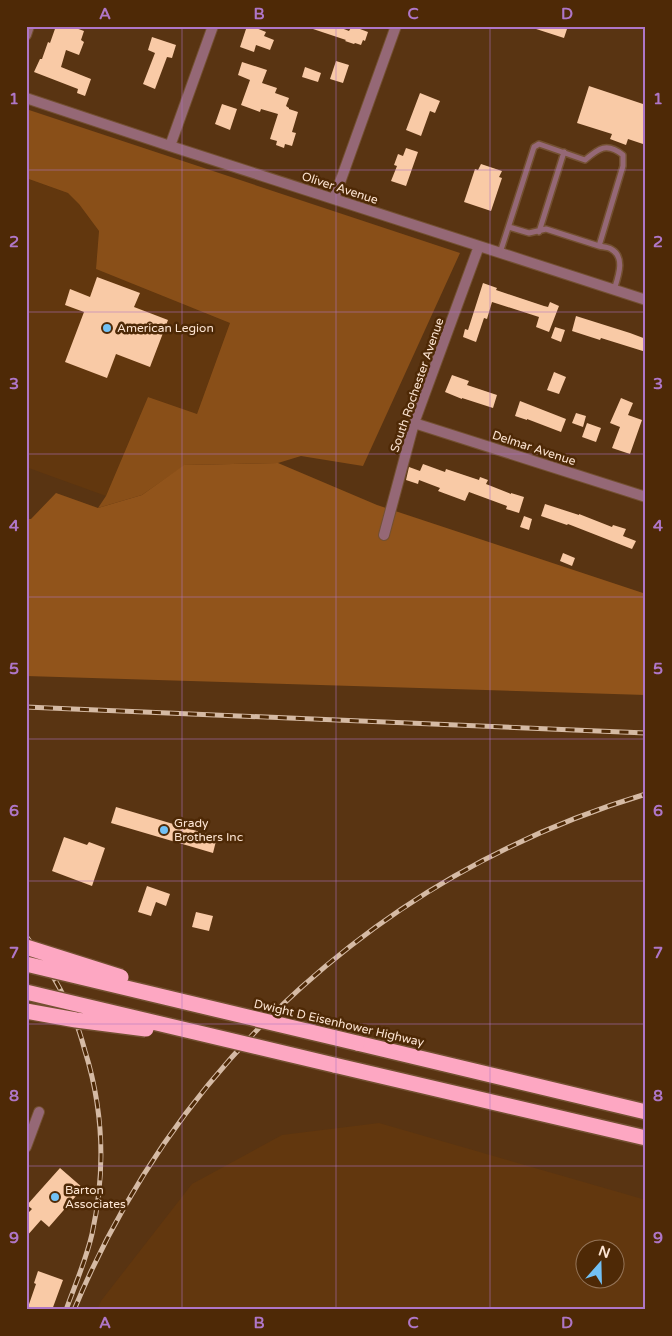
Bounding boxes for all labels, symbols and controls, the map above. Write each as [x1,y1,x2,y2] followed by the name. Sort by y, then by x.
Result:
[99,4,111,24] text: A
[253,4,265,24] text: B
[407,4,419,24] text: C
[561,4,573,24] text: D
[9,89,19,109] text: 1
[653,89,663,109] text: 1
[300,169,380,207] street label: Oliver Avenue
[9,232,19,252] text: 2
[653,232,663,252] text: 2
[387,316,447,454] street label: South Rochester Avenue
[117,321,214,335] place label: American Legion
[101,322,113,334] marker: American Legion
[9,374,19,394] text: 3
[653,374,663,394] text: 3
[490,428,578,468] street label: Delmar Avenue
[9,516,19,536] text: 4
[653,516,663,536] text: 4
[9,659,19,679] text: 5
[653,659,663,679] text: 5
[9,801,19,821] text: 6
[653,801,663,821] text: 6
[174,816,243,844] place label: Grady Brothers Inc
[158,824,170,836] marker: Grady Brothers Inc
[9,943,19,963] text: 7
[653,943,663,963] text: 7
[253,997,426,1050] street label: Dwight D Eisenhower Highway
[9,1086,19,1106] text: 8
[653,1086,663,1106] text: 8
[65,1183,126,1211] place label: Barton Associates
[49,1191,61,1203] marker: Barton Associates
[9,1228,19,1248] text: 9
[653,1228,663,1248] text: 9
[574,1238,624,1288] north arrow
[596,1242,612,1262] text: N
[99,1313,111,1333] text: A
[253,1313,265,1333] text: B
[407,1313,419,1333] text: C
[561,1313,573,1333] text: D

